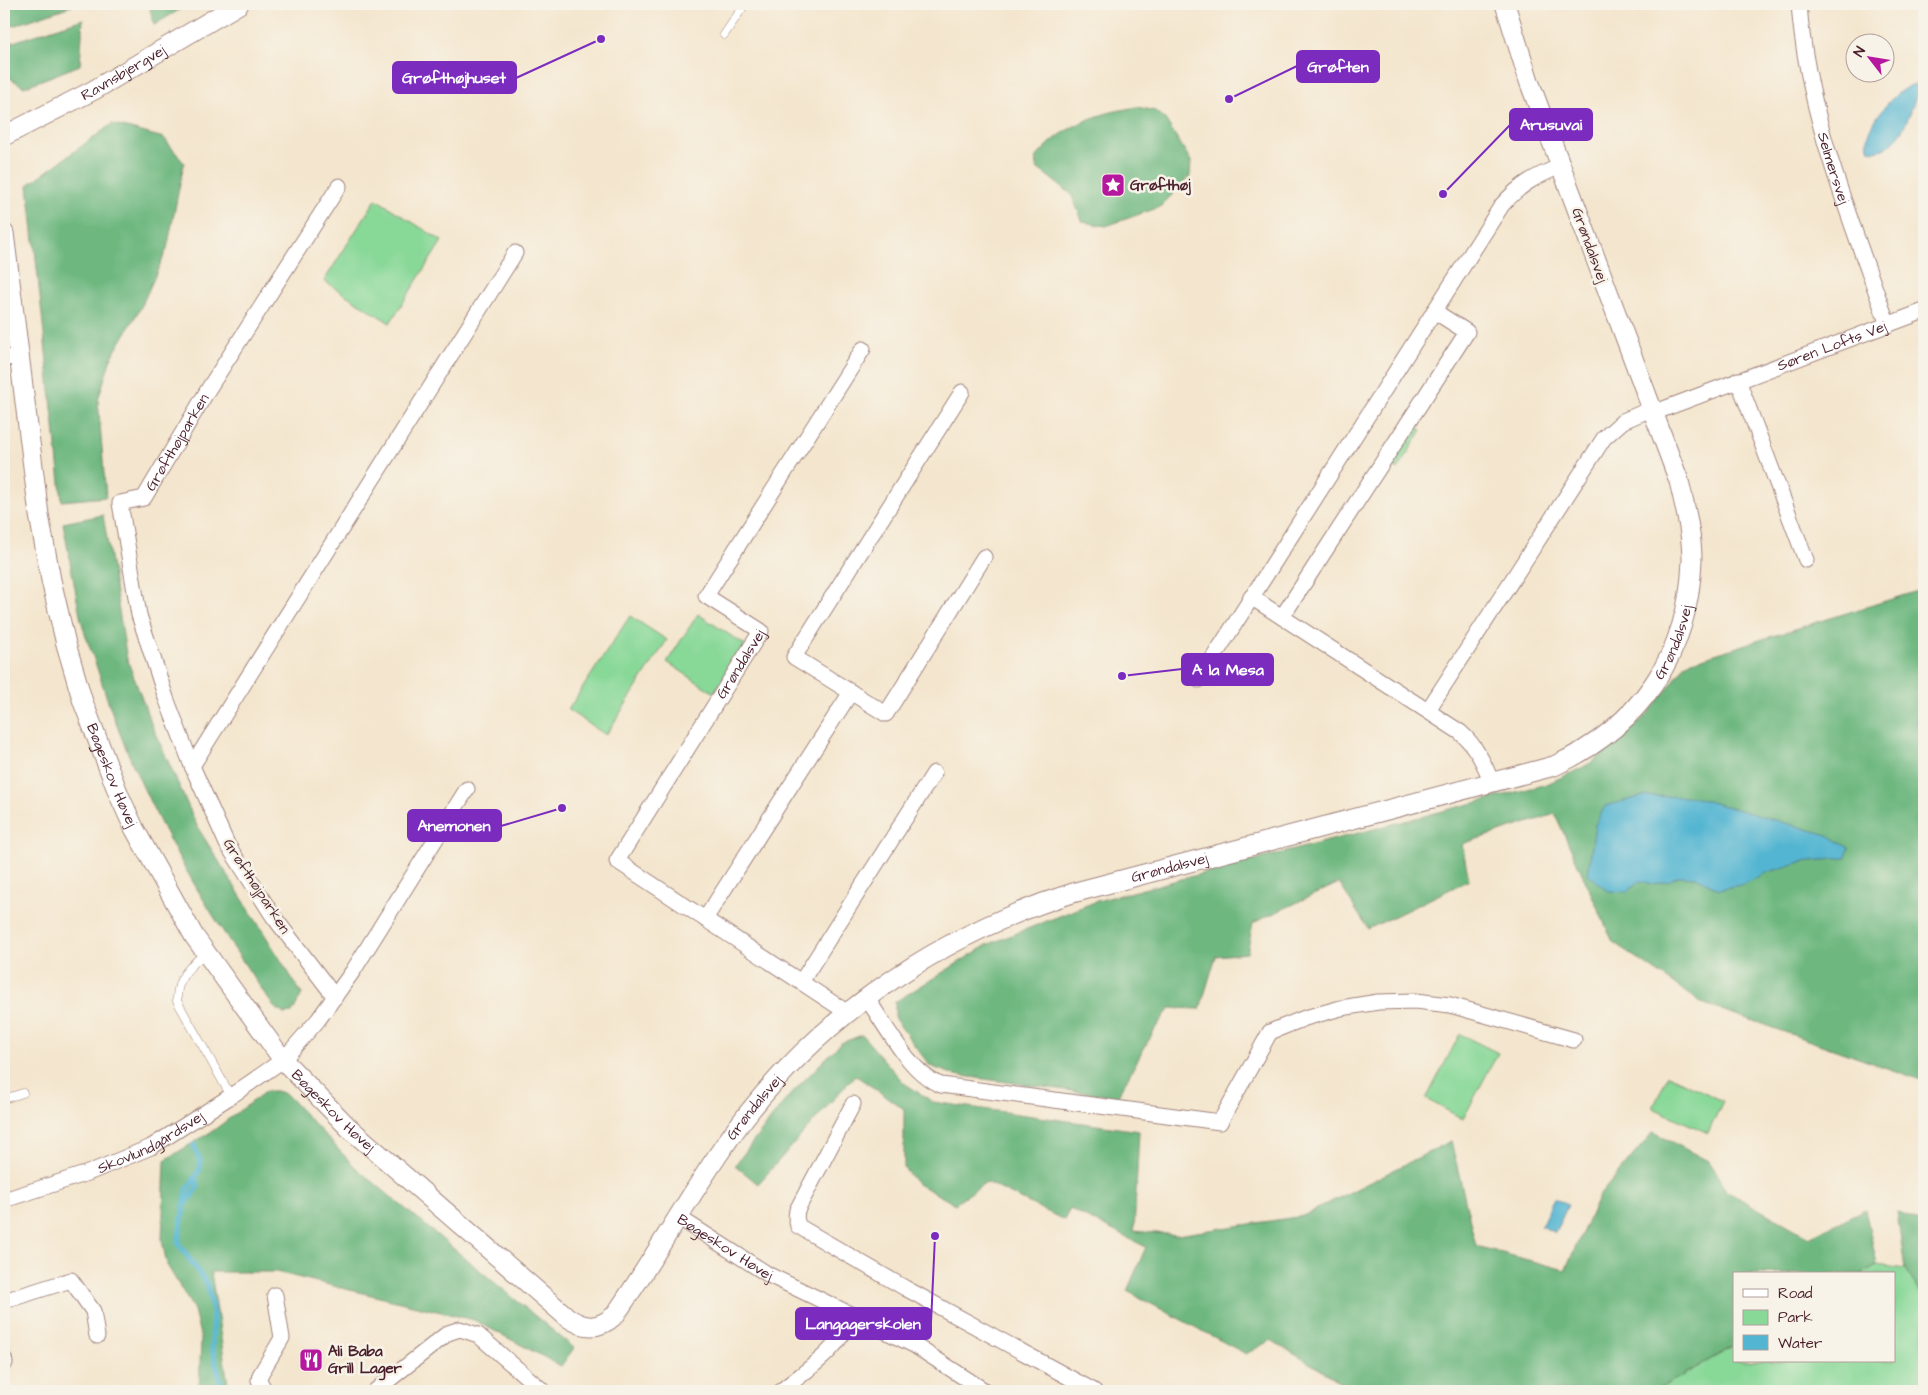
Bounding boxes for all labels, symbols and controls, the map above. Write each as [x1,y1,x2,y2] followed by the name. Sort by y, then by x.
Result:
[1846,32,1896,82] north arrow
[77,40,170,106] street label: Ravnsbjergvej
[1849,43,1871,61] text: N
[1297,51,1379,82] callout: Grøften
[1307,56,1369,78] text: Grøften
[393,62,516,93] callout: Grøfthøjhuset
[402,67,506,89] text: Grøfthøjhuset
[1510,109,1592,140] callout: Arusuvai
[1520,114,1583,136] text: Arusuvai
[1812,130,1854,207] street label: Selmersvej
[1100,172,1126,198] place icon: Grøfthøj
[1130,175,1191,196] place label: Grøfthøj
[1566,205,1613,286] street label: Grøndalsvej
[1774,316,1890,376] street label: Søren Lofts Vej
[140,389,215,495] street label: Grøfthøjparken
[1649,603,1697,684] street label: Grøndalsvej
[711,625,771,703] street label: Grøndalsvej
[1182,654,1273,685] callout: A la Mesa
[1192,659,1265,681] text: A la Mesa
[81,720,142,831] street label: Bøgeskov Høvej
[408,810,501,841] callout: Anemonen
[417,815,491,837] text: Anemonen
[218,835,296,938] street label: Grøfthøjparken
[1129,848,1210,888] street label: Grøndalsvej
[287,1065,380,1157] street label: Bøgeskov Høvej
[721,1070,787,1145] street label: Grøndalsvej
[94,1106,208,1179] street label: Skovlundgårdsvej
[673,1209,776,1286] street label: Bøgeskov Høvej
[1733,1272,1896,1362] legend
[1778,1283,1813,1304] text: Road
[1778,1307,1813,1328] text: Park
[796,1308,931,1339] callout: Langagerskolen
[805,1313,921,1337] text: Langagerskolen
[1778,1333,1822,1354] text: Water
[328,1341,403,1381] place label: Ali Baba Grill Lager
[298,1347,324,1373] restaurant icon: Ali Baba Grill Lager

